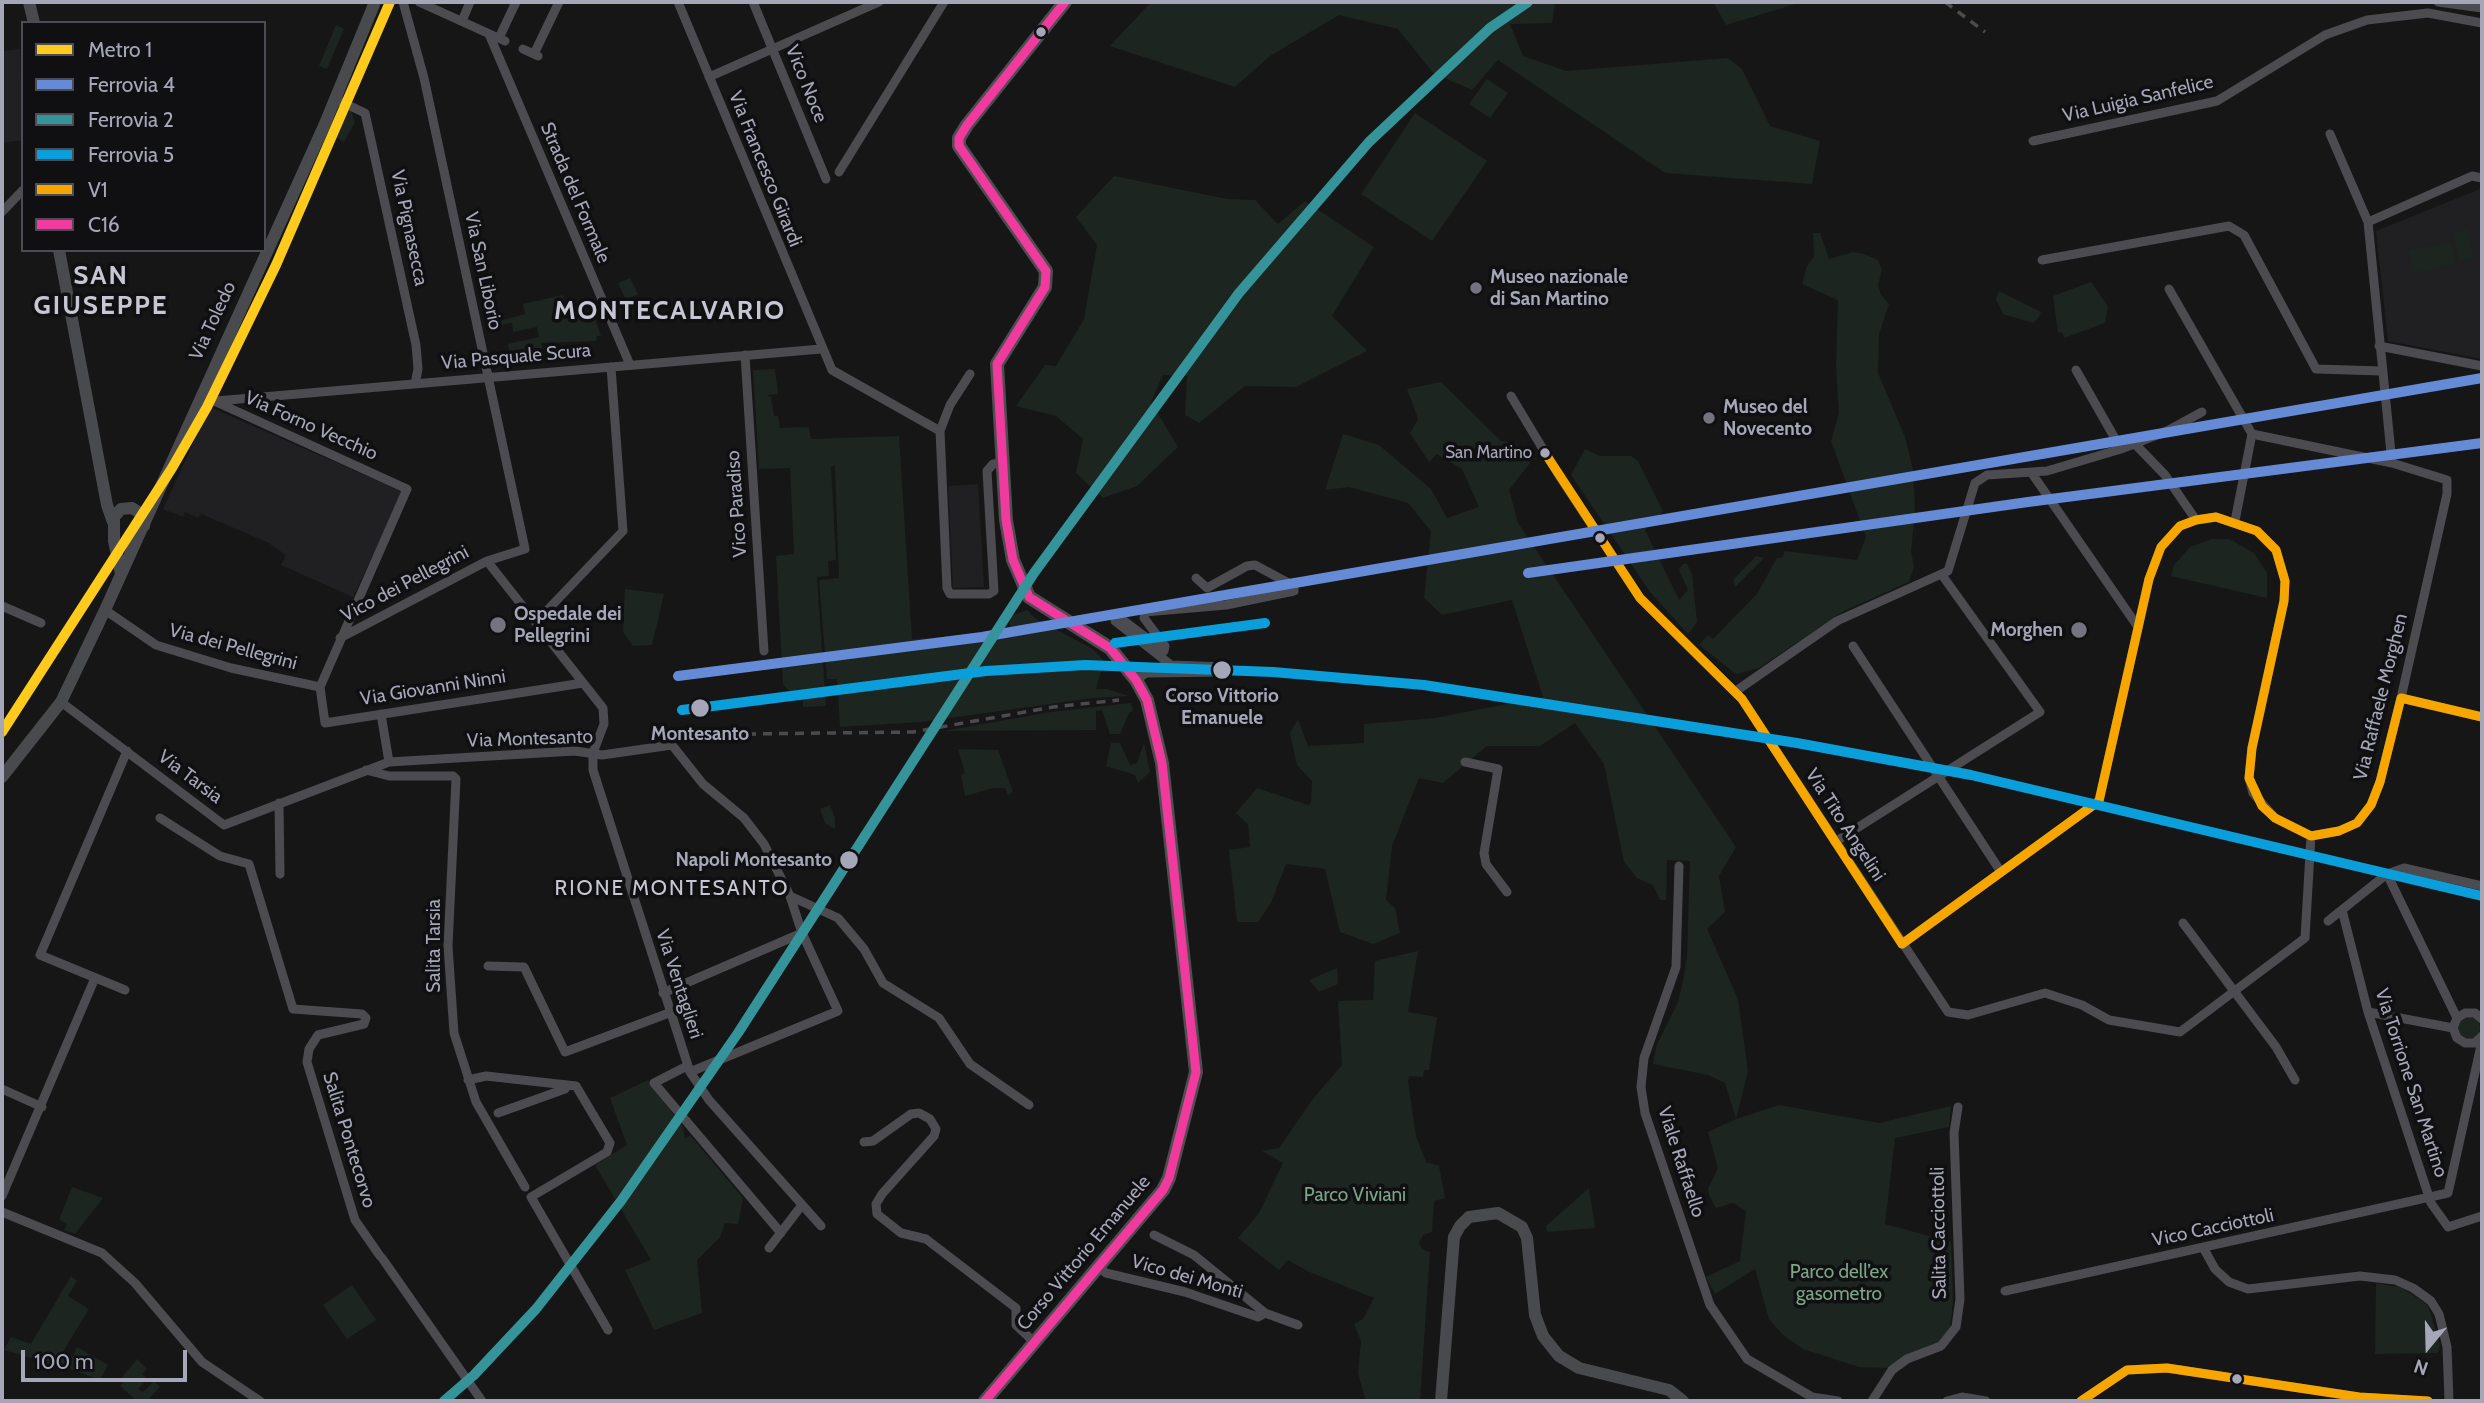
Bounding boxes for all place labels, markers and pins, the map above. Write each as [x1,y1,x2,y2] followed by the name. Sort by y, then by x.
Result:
[1034,25,1048,39] unlabelled marker
[1490,266,1628,310] place label: Museo nazionale di San Martino
[1468,280,1484,296] marker: Museo nazionale di San Martino
[1723,396,1812,440] place label: Museo del Novecento
[1701,410,1717,426] marker: Museo del Novecento
[1445,443,1532,463] place label: San Martino
[1538,446,1552,460] marker: San Martino
[1593,531,1607,545] unlabelled marker
[514,603,622,647] place label: Ospedale dei Pellegrini
[488,615,508,635] marker: Ospedale dei Pellegrini
[1990,619,2063,641] place label: Morghen
[2069,620,2089,640] marker: Morghen
[1211,659,1233,681] marker: Corso Vittorio Emanuele
[1165,685,1279,729] place label: Corso Vittorio Emanuele
[689,697,711,719] marker: Montesanto
[651,723,749,745] place label: Montesanto
[675,849,832,871] place label: Napoli Montesanto
[838,849,860,871] marker: Napoli Montesanto
[2230,1372,2244,1386] unlabelled marker

